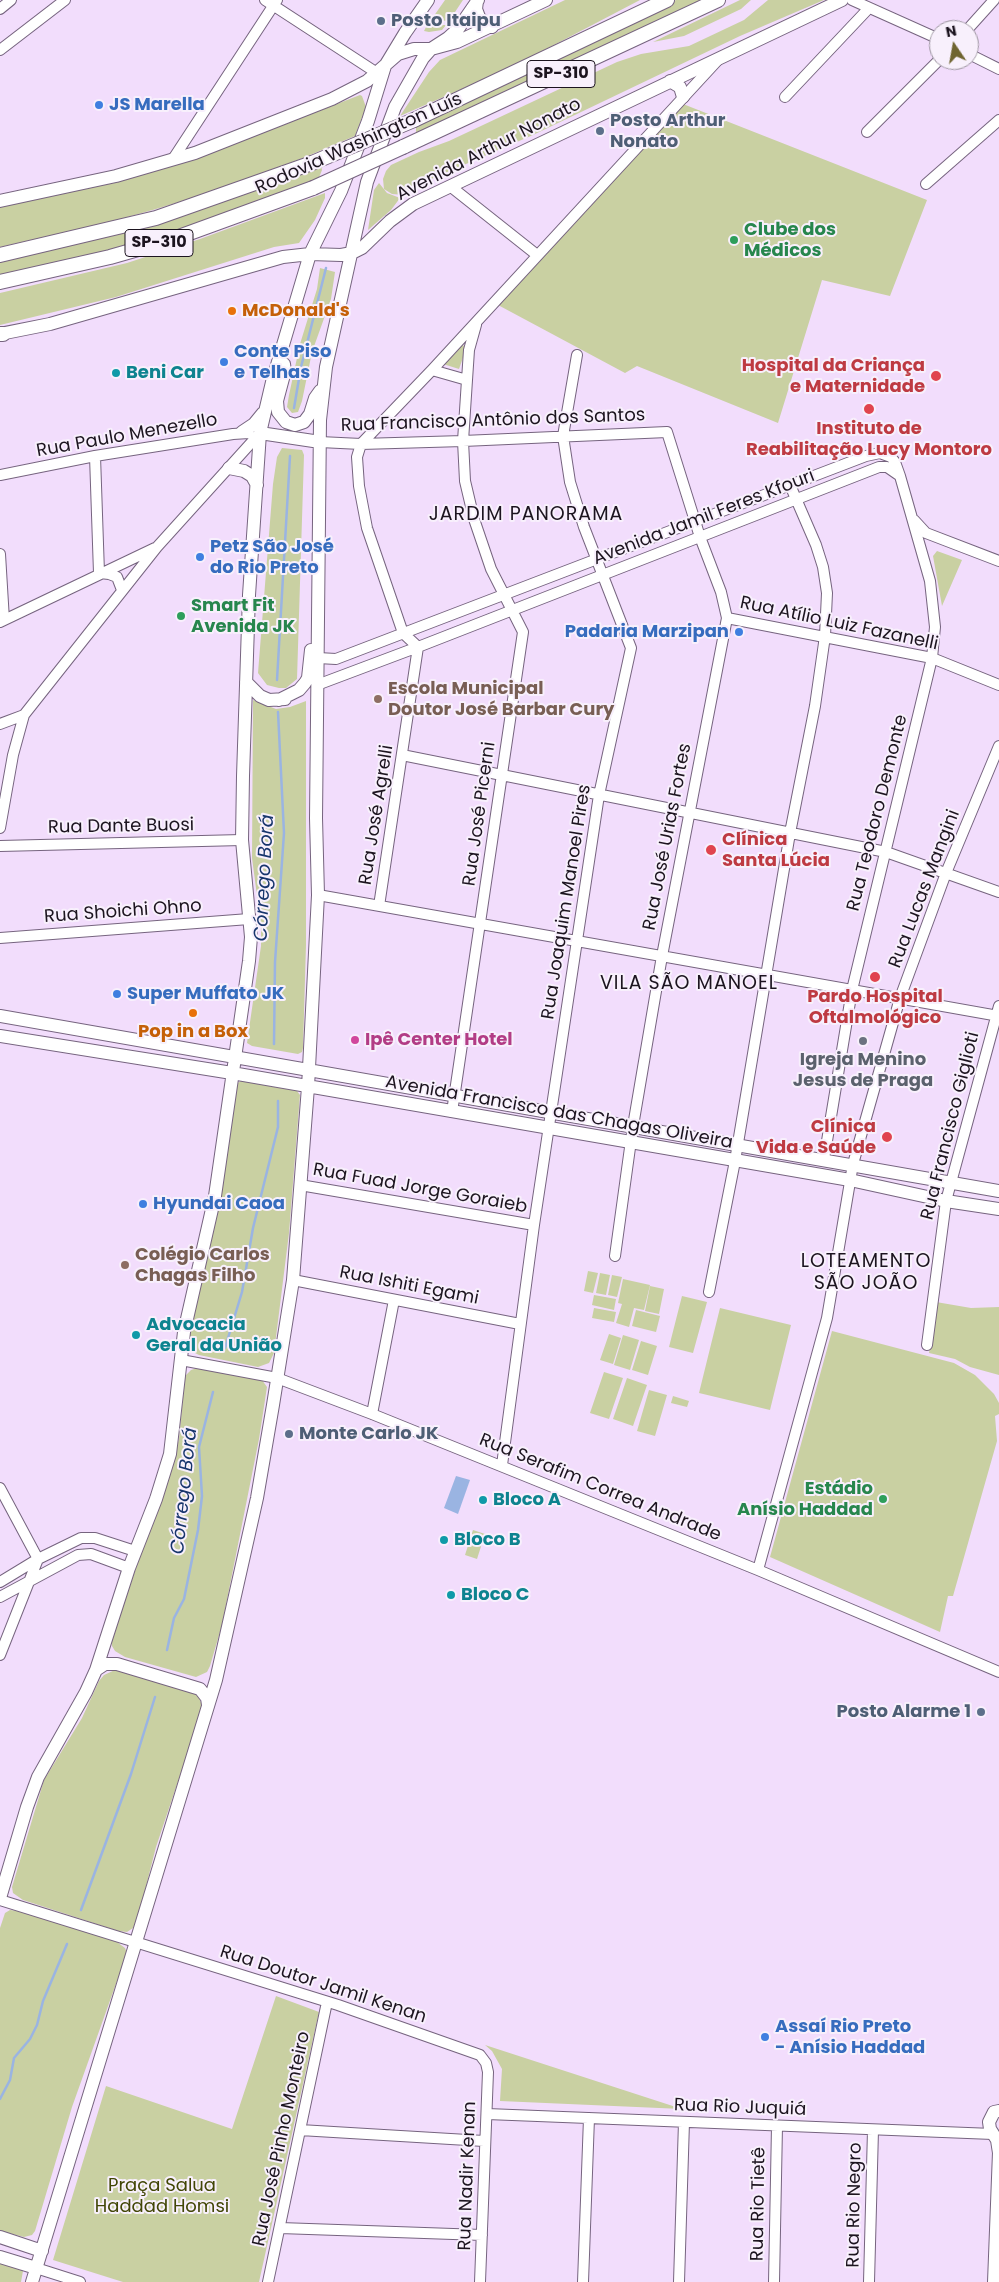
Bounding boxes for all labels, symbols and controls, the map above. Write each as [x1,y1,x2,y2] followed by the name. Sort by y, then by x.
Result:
[391,10,501,32] place label: Posto Itaipu
[375,15,387,27] marker: Posto Itaipu
[929,20,979,70] north arrow
[944,20,958,42] text: N
[527,61,595,88] road number: SP-310
[252,89,466,199] street label: Rodovia Washington Luís
[109,94,205,116] place label: JS Marella
[393,94,585,206] street label: Avenida Arthur Nonato
[93,99,105,111] marker: JS Marella
[610,110,726,152] place label: Posto Arthur Nonato
[594,125,606,137] marker: Posto Arthur Nonato
[744,219,836,262] place label: Clube dos Médicos
[125,230,193,256] road number: SP-310
[728,234,740,246] marker: Clube dos Médicos
[242,300,350,322] place label: McDonald's
[226,305,238,317] marker: McDonald's
[234,341,332,384] place label: Conte Piso e Telhas
[742,355,925,398] place label: Hospital da Criança e Maternidade
[218,356,230,368] marker: Conte Piso e Telhas
[126,362,204,384] place label: Beni Car
[110,367,122,379] marker: Beni Car
[929,369,943,383] marker: Hospital da Criança e Maternidade
[862,402,876,416] marker: Instituto de Reabilitação Lucy Montoro
[340,405,646,437] street label: Rua Francisco Antônio dos Santos
[35,409,219,463] street label: Rua Paulo Menezello
[746,418,992,460] place label: Instituto de Reabilitação Lucy Montoro
[590,466,818,570] street label: Avenida Jamil Feres Kfouri
[427,504,625,526] district label: JARDIM PANORAMA
[210,536,334,578] place label: Petz São José do Rio Preto
[194,551,206,563] marker: Petz São José do Rio Preto
[738,592,940,656] street label: Rua Atílio Luiz Fazanelli
[191,595,295,638] place label: Smart Fit Avenida JK
[175,610,187,622] marker: Smart Fit Avenida JK
[565,621,729,643] place label: Padaria Marzipan
[733,626,745,638] marker: Padaria Marzipan
[388,678,614,721] place label: Escola Municipal Doutor José Barbar Cury
[372,693,384,705] marker: Escola Municipal Doutor José Barbar Cury
[843,713,913,913] street label: Rua Teodoro Demonte
[459,740,501,888] street label: Rua José Picerni
[639,742,697,932] street label: Rua José Urias Fortes
[355,744,399,886] street label: Rua José Agrelli
[538,783,596,1021] street label: Rua Joaquim Manoel Pires
[885,807,965,971] street label: Rua Lucas Mangini
[250,814,280,942] water label: Córrego Borá
[48,815,194,839] street label: Rua Dante Buosi
[722,829,830,872] place label: Clínica Santa Lúcia
[704,843,718,857] marker: Clínica Santa Lúcia
[44,896,202,928] street label: Rua Shoichi Ohno
[868,970,882,984] marker: Pardo Hospital Oftalmológico
[598,973,780,995] district label: VILA SÃO MANOEL
[127,983,284,1005] place label: Super Muffato JK
[807,986,943,1028] place label: Pardo Hospital Oftalmológico
[111,988,123,1000] marker: Super Muffato JK
[187,1007,199,1019] marker: Pop in a Box
[138,1021,248,1043] place label: Pop in a Box
[365,1029,513,1051] place label: Ipê Center Hotel
[917,1030,985,1222] street label: Rua Francisco Giglioti
[349,1034,361,1046] marker: Ipê Center Hotel
[857,1035,869,1047] marker: Igreja Menino Jesus de Praga
[793,1049,933,1092] place label: Igreja Menino Jesus de Praga
[384,1072,734,1154] street label: Avenida Francisco das Chagas Oliveira
[756,1116,876,1158] place label: Clínica Vida e Saúde
[880,1130,894,1144] marker: Clínica Vida e Saúde
[311,1160,529,1218] street label: Rua Fuad Jorge Goraieb
[153,1193,285,1215] place label: Hyundai Caoa
[137,1198,149,1210] marker: Hyundai Caoa
[135,1244,270,1286] place label: Colégio Carlos Chagas Filho
[799,1251,933,1295] district label: LOTEAMENTO SÃO JOÃO
[119,1259,131,1271] marker: Colégio Carlos Chagas Filho
[337,1262,481,1310] street label: Rua Ishiti Egami
[146,1314,282,1356] place label: Advocacia Geral da União
[130,1329,142,1341] marker: Advocacia Geral da União
[299,1423,439,1445] place label: Monte Carlo JK
[167,1427,203,1555] water label: Córrego Borá
[283,1428,295,1440] marker: Monte Carlo JK
[476,1430,724,1546] street label: Rua Serafim Correa Andrade
[737,1478,873,1520] place label: Estádio Anísio Haddad
[493,1489,561,1511] place label: Bloco A
[877,1493,889,1505] marker: Estádio Anísio Haddad
[477,1494,489,1506] marker: Bloco A
[454,1529,521,1551] place label: Bloco B
[438,1534,450,1546] marker: Bloco B
[461,1584,530,1606] place label: Bloco C
[445,1589,457,1601] marker: Bloco C
[836,1701,971,1723] place label: Posto Alarme 1
[975,1706,987,1718] marker: Posto Alarme 1
[217,1941,429,2029] street label: Rua Doutor Jamil Kenan
[775,2016,925,2058] place label: Assaí Rio Preto - Anísio Haddad
[249,2030,315,2248] street label: Rua José Pinho Monteiro
[759,2031,771,2043] marker: Assaí Rio Preto - Anísio Haddad
[673,2095,807,2121] street label: Rua Rio Juquiá
[455,2101,481,2251] street label: Rua Nadir Kenan
[843,2142,867,2268] street label: Rua Rio Negro
[747,2147,771,2261] street label: Rua Rio Tietê
[95,2175,229,2218] park label: Praça Salua Haddad Homsi

